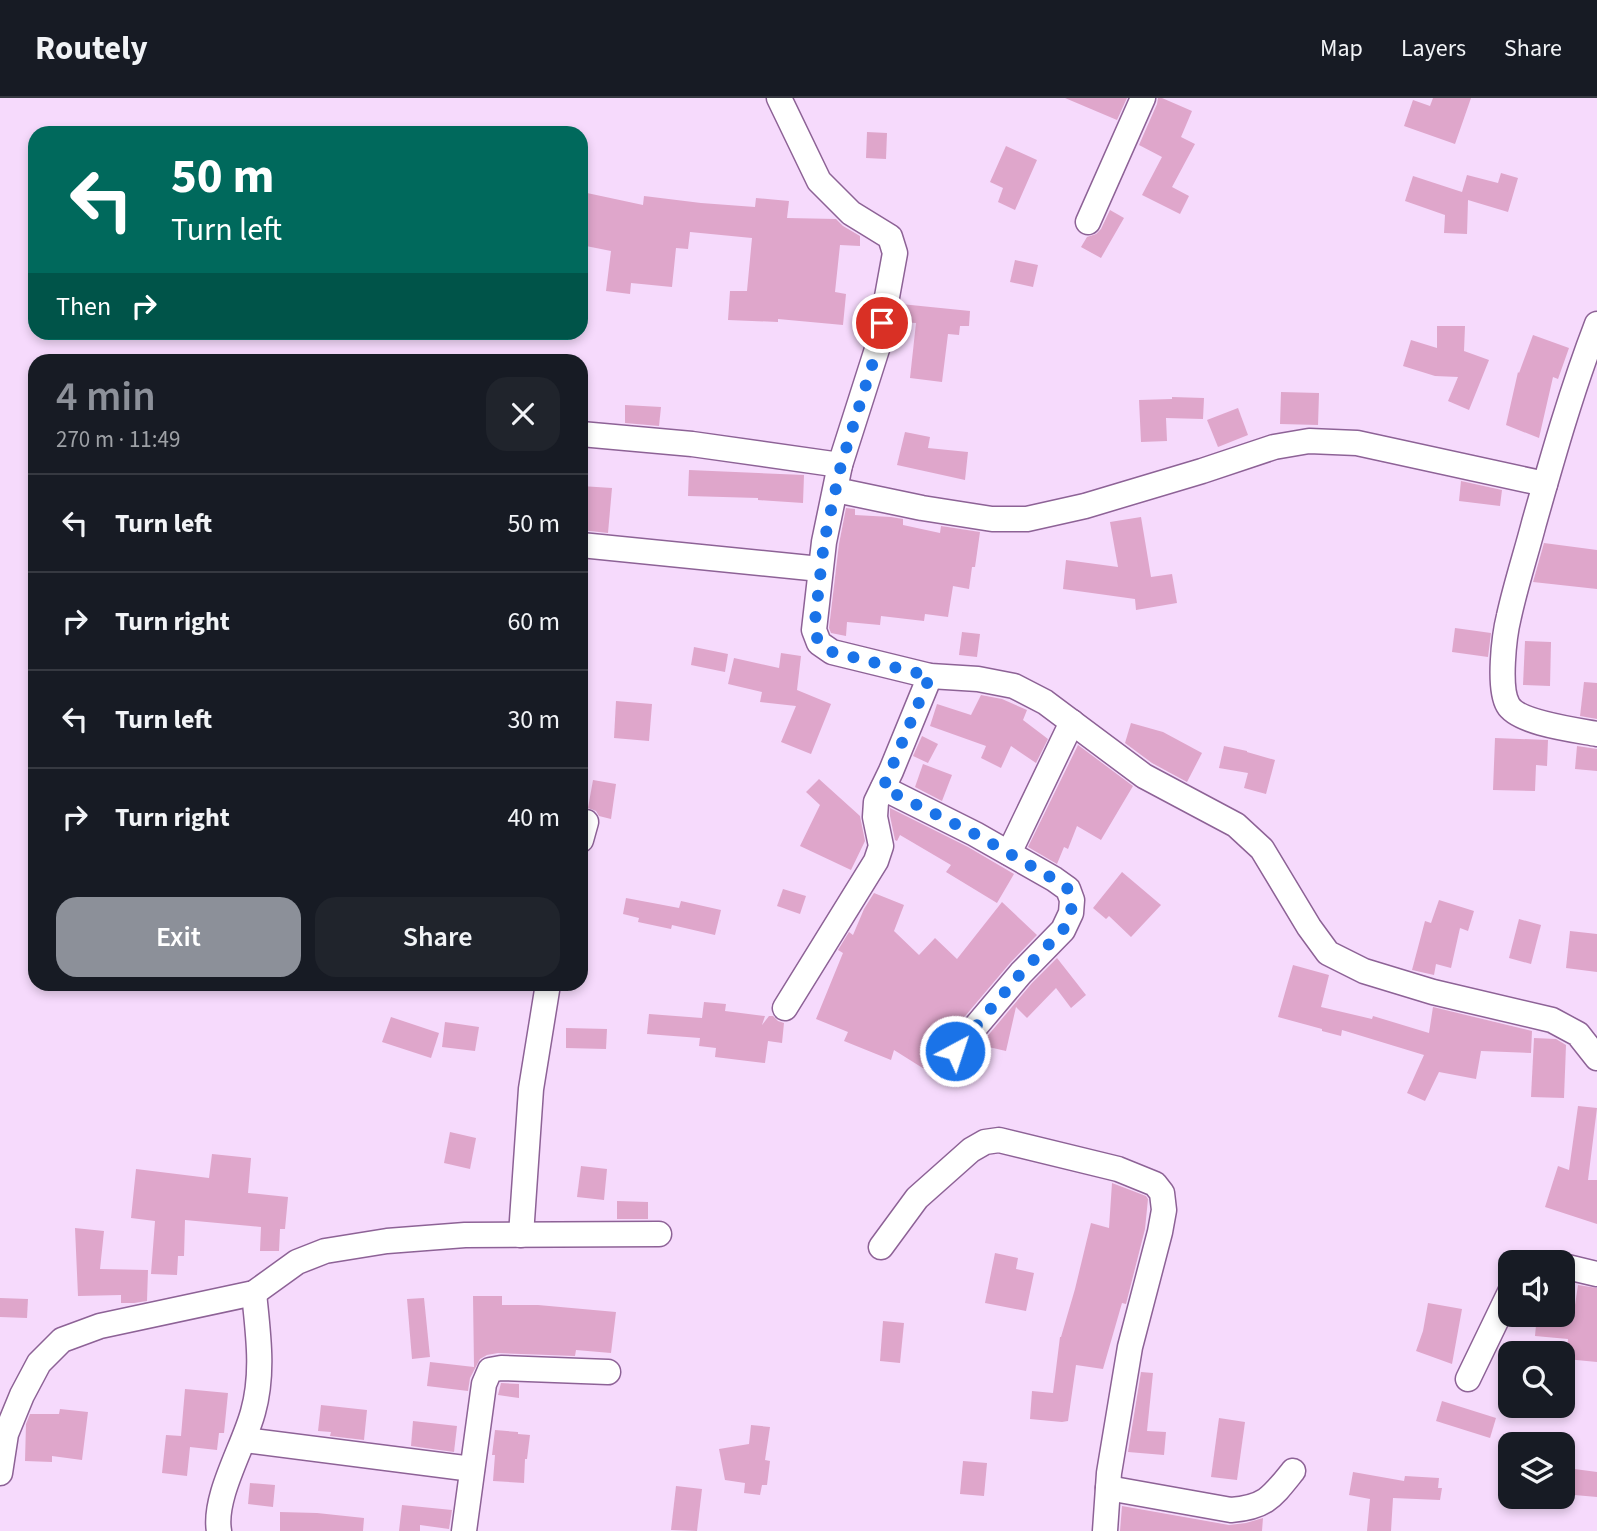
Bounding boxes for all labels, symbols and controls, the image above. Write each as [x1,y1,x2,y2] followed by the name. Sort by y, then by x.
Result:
[35,25,148,72] text: Routely
[1320,31,1363,66] text: Map
[1401,31,1466,66] text: Layers
[1504,31,1562,66] text: Share
[171,142,275,212] text: 50 m
[56,154,147,245] icon: left
[171,207,282,253] text: Turn left
[125,287,163,325] icon: right
[56,288,111,325] text: Then
[852,293,912,353] pin
[863,304,901,342] icon: arrive
[56,367,156,427] text: 4 min
[486,377,560,451] button: close
[56,423,180,456] text: 270 m · 11:49
[56,504,94,542] icon: left
[115,505,212,542] text: Turn left
[507,505,560,542] text: 50 m
[56,602,94,640] icon: right
[115,603,230,640] text: Turn right
[507,603,560,640] text: 60 m
[56,700,94,738] icon: left
[115,701,212,738] text: Turn left
[507,701,560,738] text: 30 m
[56,798,94,836] icon: right
[115,799,230,836] text: Turn right
[507,799,560,836] text: 40 m
[56,897,301,977] button: Exit
[315,897,560,977] button: Share
[918,1014,992,1088] position arrow
[1498,1250,1575,1509] map controls
[1498,1250,1575,1327] button: sound
[1498,1341,1575,1418] button: search
[1498,1432,1575,1509] button: layers

